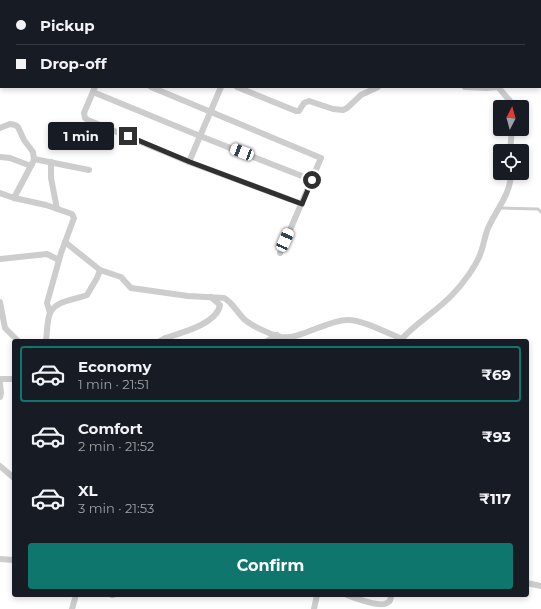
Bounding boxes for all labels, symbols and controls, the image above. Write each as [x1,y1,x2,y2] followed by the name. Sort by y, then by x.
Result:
[40,16,95,35] text: Pickup
[40,54,107,73] text: Drop-off
[493,100,529,136] north arrow
[493,100,529,180] map controls
[48,122,114,150] callout: 1 min
[119,127,137,145] route end
[63,128,99,144] text: 1 min
[229,142,255,162] car
[493,144,529,180] button: locate
[303,171,321,189] route start
[275,227,295,253] car
[30,356,66,392] icon: car
[78,357,151,376] text: Economy
[481,365,511,384] text: ₹69
[78,376,149,392] text: 1 min · 21:51
[30,418,66,454] icon: car
[78,419,143,438] text: Comfort
[482,427,511,446] text: ₹93
[78,438,154,454] text: 2 min · 21:52
[30,480,66,516] icon: car
[78,481,97,500] text: XL
[479,489,511,508] text: ₹117
[78,500,154,516] text: 3 min · 21:53
[28,543,513,589] button: Confirm

